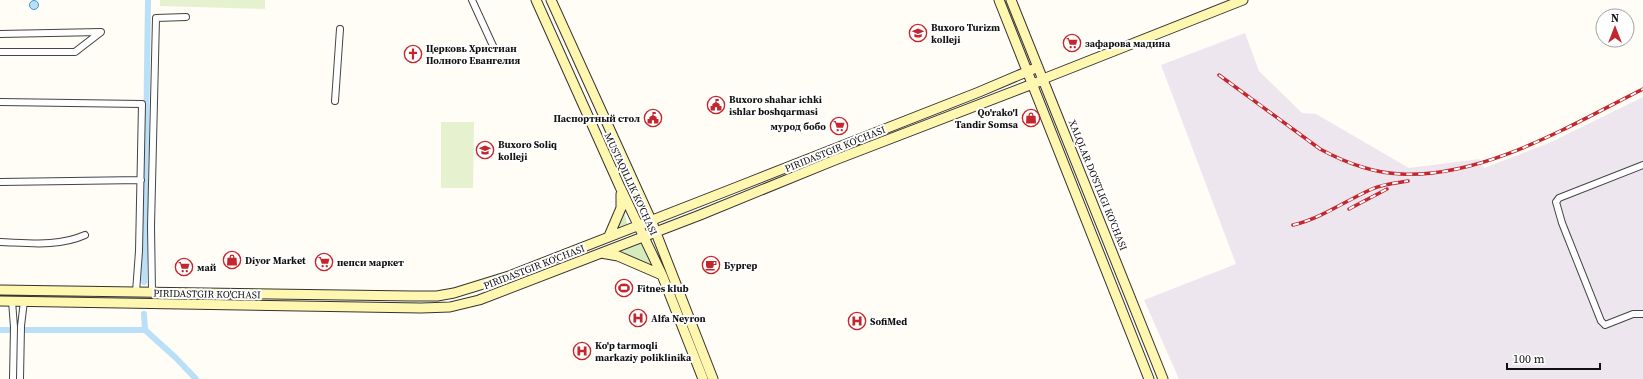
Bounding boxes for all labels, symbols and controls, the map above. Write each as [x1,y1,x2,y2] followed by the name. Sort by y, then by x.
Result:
[1595,8,1635,48] north arrow
[1611,11,1619,26] text: N
[931,21,1000,46] place label: Buxoro Turizm kolleji
[908,23,928,43] school or university icon: Buxoro Turizm kolleji
[1062,33,1082,53] supermarket icon: зафарова мадина
[1085,37,1171,50] place label: зафарова мадина
[426,42,521,67] place label: Церковь Христиан Полного Евангелия
[403,44,423,64] church icon: Церковь Христиан Полного Евангелия
[729,93,822,118] place label: Buxoro shahar ichki ishlar boshqarmasi
[706,95,726,115] public building icon: Buxoro shahar ichki ishlar boshqarmasi
[955,106,1019,131] place label: Qo'rako'l Tandir Somsa
[643,108,663,128] public building icon: Паспортный стол
[1021,108,1041,128] shop icon: Qo'rako'l Tandir Somsa
[553,112,640,125] place label: Паспортный стол
[829,116,849,136] supermarket icon: мурод бобо
[1066,118,1130,253] street label: XALQLAR DO'STLIGI KO'CHASI
[771,120,826,133] place label: мурод бобо
[783,123,887,175] street label: PIRIDASTGIR KO'CHASI
[601,131,661,238] street label: MUSTAQILLIK KO'CHASI
[498,138,557,163] place label: Buxoro Soliq kolleji
[475,140,495,160] school or university icon: Buxoro Soliq kolleji
[482,242,587,292] street label: PIRIDASTGIR KO'CHASI
[222,250,242,270] shop icon: Diyor Market
[314,252,334,272] supermarket icon: пепси маркет
[245,254,306,267] place label: Diyor Market
[701,255,721,275] cafe icon: Бургер
[337,256,404,269] place label: пепси маркет
[174,257,194,277] supermarket icon: май
[724,259,757,272] place label: Бургер
[197,261,217,274] place label: май
[614,278,634,298] sports icon: Fitnes klub
[637,282,689,295] place label: Fitnes klub
[153,287,261,301] street label: PIRIDASTGIR KO'CHASI
[628,308,648,328] hospital icon: Alfa Neyron
[847,311,867,331] hospital icon: SofiMed
[651,312,706,325] place label: Alfa Neyron
[870,315,907,328] place label: SofiMed
[595,339,692,364] place label: Ko'p tarmoqli markaziy poliklinika
[572,341,592,361] hospital icon: Ko'p tarmoqli markaziy poliklinika
[1507,345,1600,371] scale bar
[1513,351,1545,367] text: 100 m

